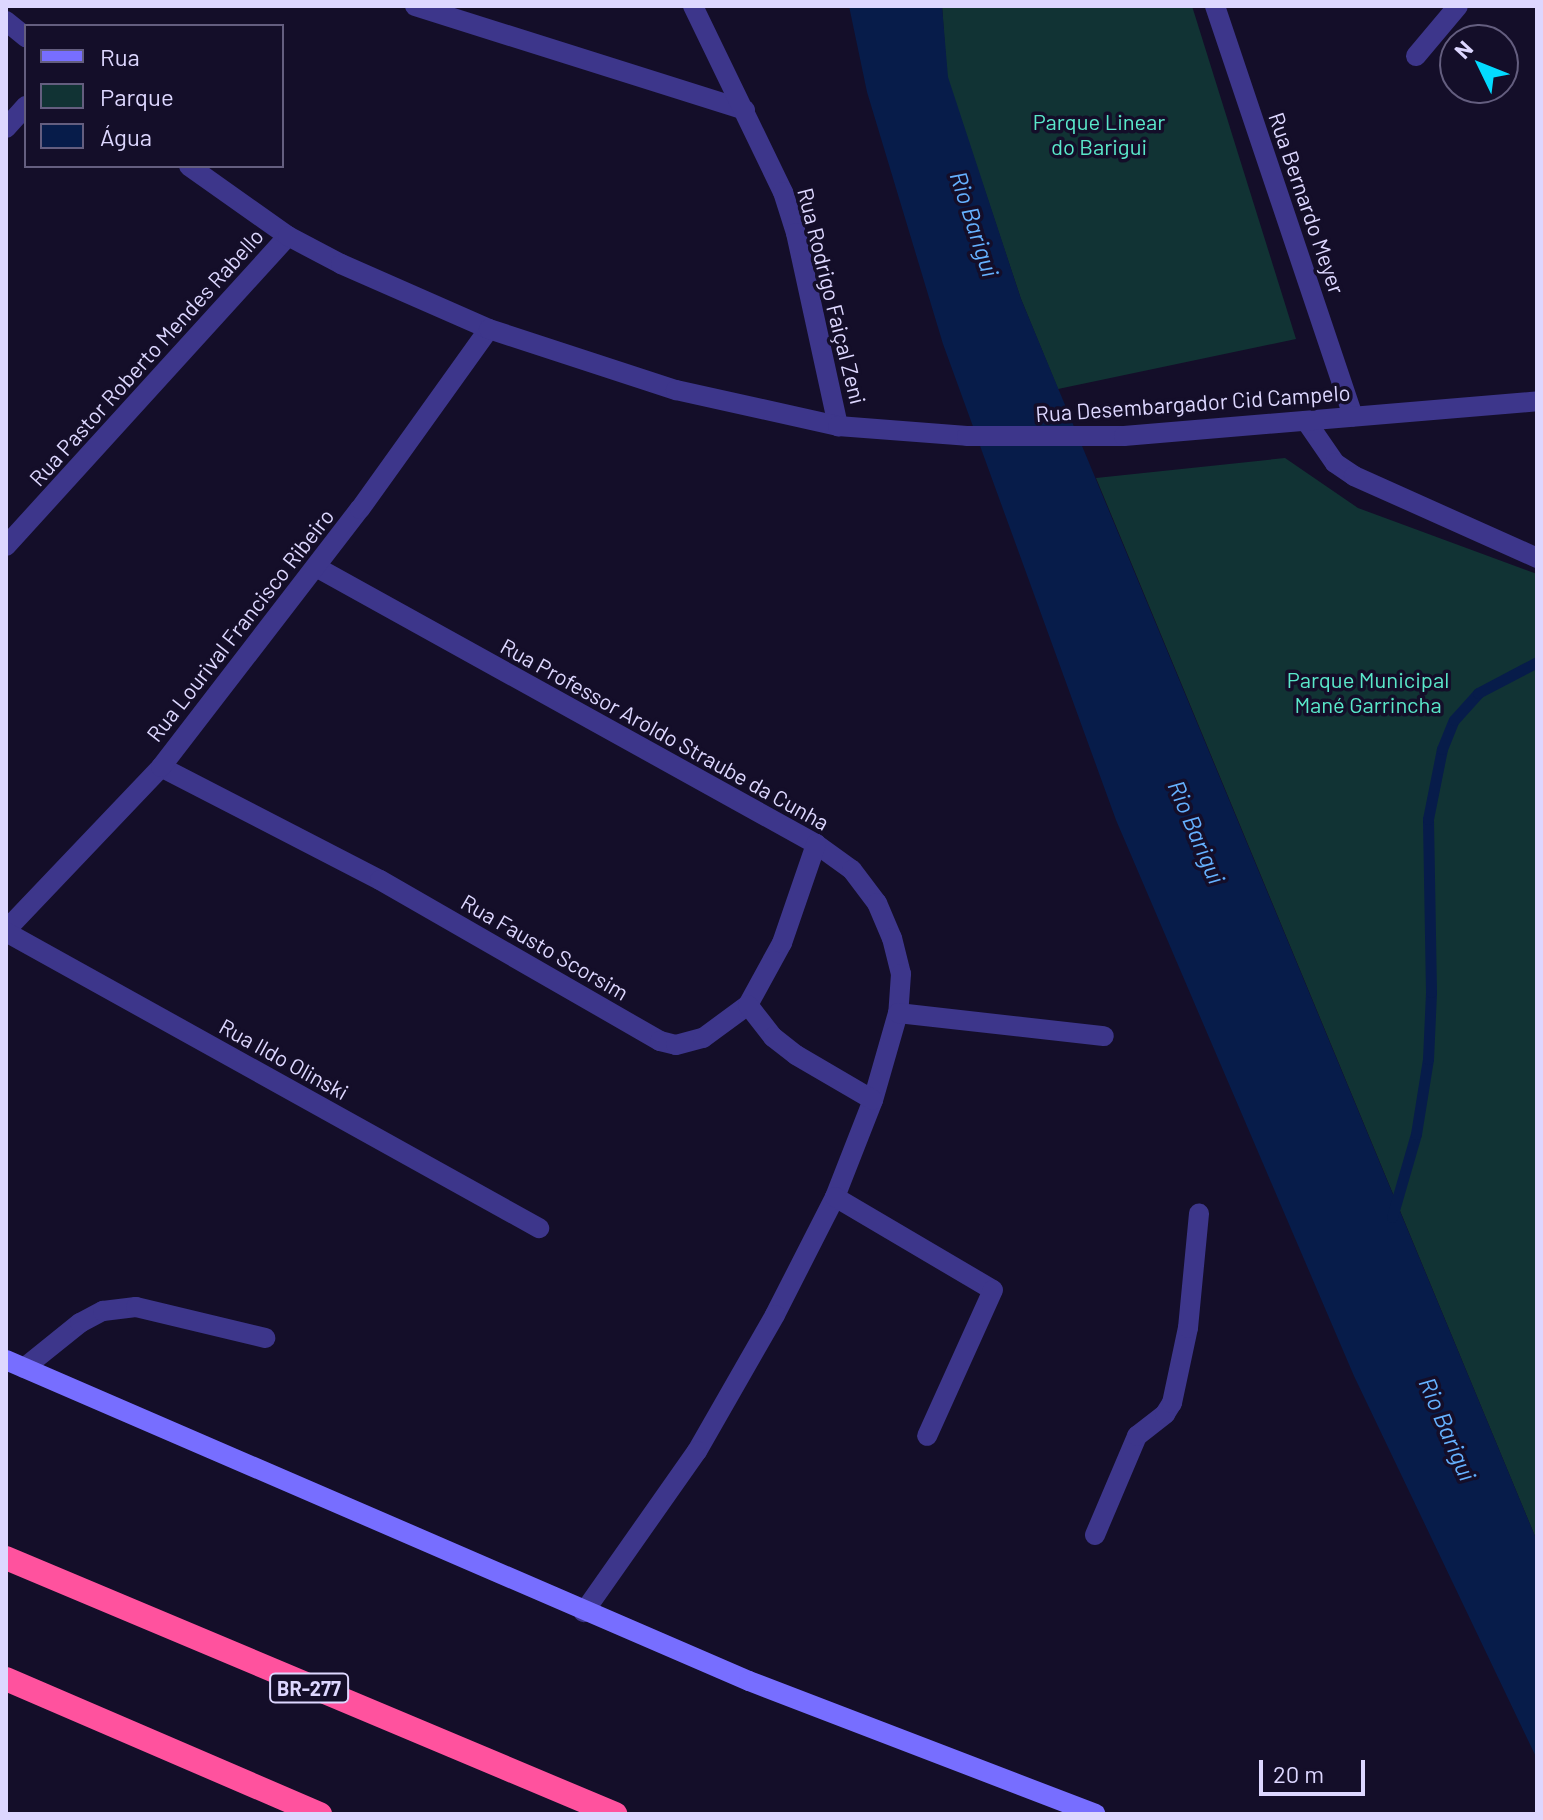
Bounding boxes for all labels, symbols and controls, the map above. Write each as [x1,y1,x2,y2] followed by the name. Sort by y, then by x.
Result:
[24,24,284,168] legend
[1439,24,1519,104] north arrow
[1448,35,1477,63] text: N
[100,42,140,71] text: Rua
[100,82,174,111] text: Parque
[1033,108,1165,160] park label: Parque Linear do Barigui
[1264,109,1350,297] street label: Rua Bernardo Meyer
[100,122,152,151] text: Água
[944,167,1006,281] water label: Rio Barigui
[792,185,872,407] street label: Rua Rodrigo Faiçal Zeni
[23,223,269,491] street label: Rua Pastor Roberto Mendes Rabello
[1035,379,1351,427] street label: Rua Desembargador Cid Campelo
[141,503,339,747] street label: Rua Lourival Francisco Ribeiro
[496,632,834,836] street label: Rua Professor Aroldo Straube da Cunha
[1287,666,1449,718] park label: Parque Municipal Mané Garrincha
[1162,776,1232,888] water label: Rio Barigui
[457,888,633,1006] street label: Rua Fausto Scorsim
[215,1013,353,1105] street label: Rua Ildo Olinski
[1413,1373,1483,1485] water label: Rio Barigui
[269,1672,349,1704] road number: BR-277
[1263,1744,1369,1794] scale bar
[1273,1759,1324,1788] text: 20 m

